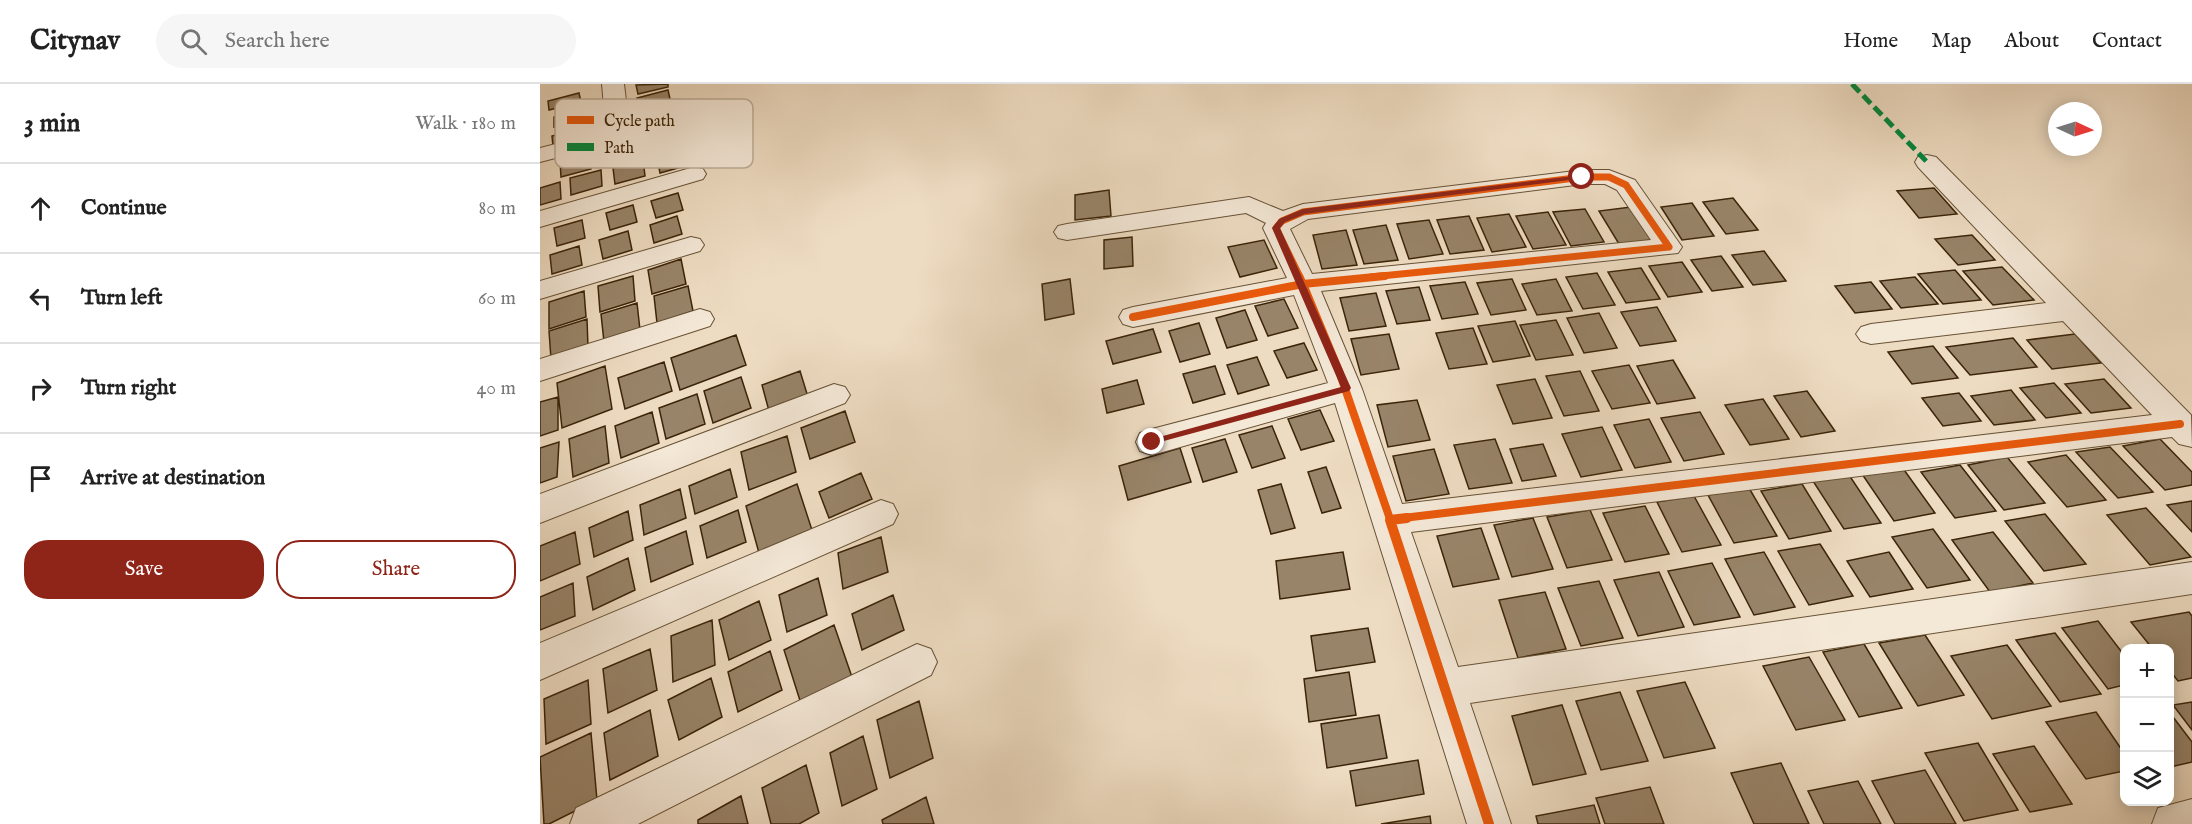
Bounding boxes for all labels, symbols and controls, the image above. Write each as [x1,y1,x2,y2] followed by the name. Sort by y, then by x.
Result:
[156,14,576,68] search box
[30,24,120,59] text: Citynav
[177,25,210,58] icon: search
[225,27,330,55] text: Search here
[1843,28,1898,55] text: Home
[1931,28,1971,55] text: Map
[2004,28,2059,55] text: About
[2092,28,2162,55] text: Contact
[555,99,753,168] legend
[2048,102,2102,156] north arrow
[24,107,80,140] text: 3 min
[415,111,516,136] text: Walk · 180 m
[604,112,675,132] text: Cycle path
[604,139,635,159] text: Path
[1568,163,1594,189] route start
[24,192,57,225] icon: ahead
[81,194,167,222] text: Continue
[479,196,516,221] text: 80 m
[24,282,57,315] icon: left
[81,284,163,312] text: Turn left
[478,286,516,311] text: 60 m
[24,372,57,405] icon: right
[81,374,176,402] text: Turn right
[477,376,516,401] text: 40 m
[1138,428,1164,454] route end
[24,462,57,495] icon: arrive
[81,464,265,492] text: Arrive at destination
[24,540,264,599] button: Save
[276,540,516,599] button: Share
[2120,644,2174,806] map controls
[2120,644,2174,698] button: +
[2120,698,2174,752] button: −
[2120,752,2174,806] button: layers

